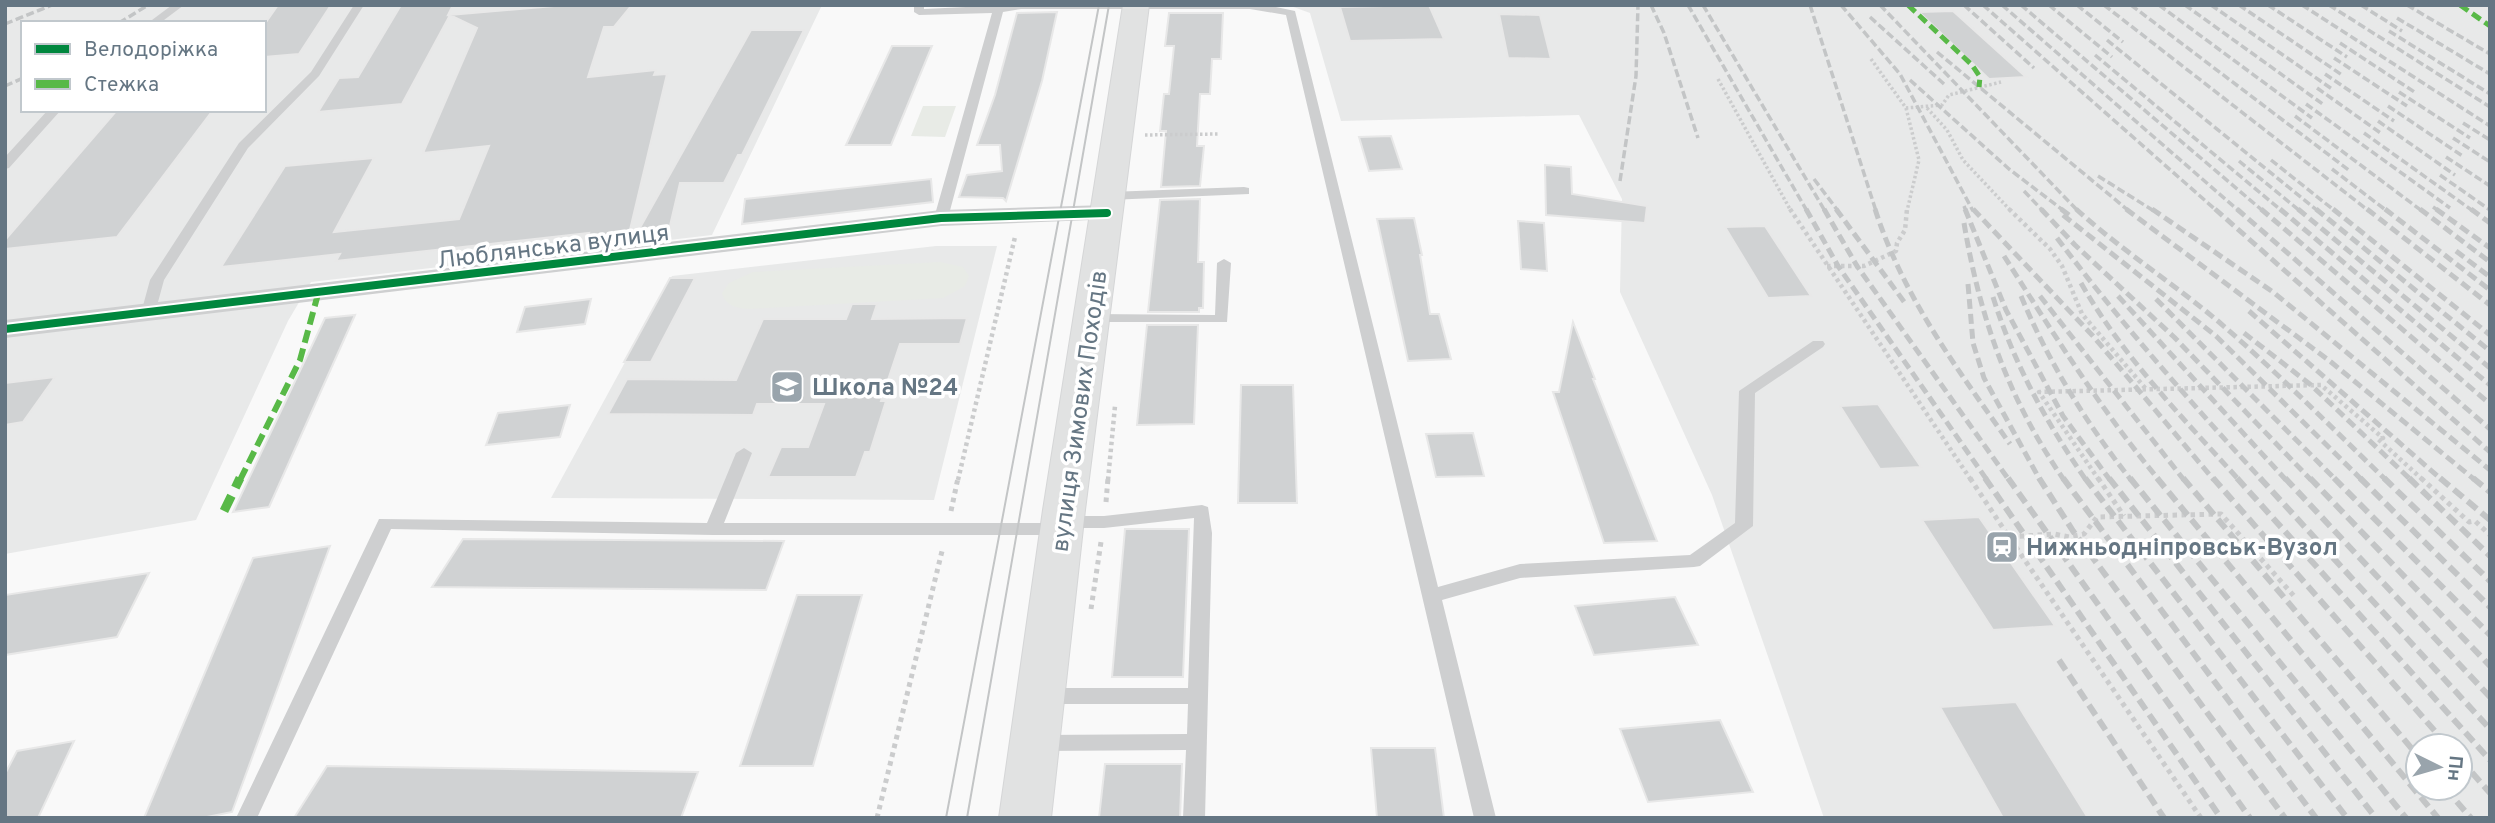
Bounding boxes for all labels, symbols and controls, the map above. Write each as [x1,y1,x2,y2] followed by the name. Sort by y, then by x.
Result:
[21,21,266,112] legend
[84,37,218,64] text: Велодоріжка
[84,72,159,99] text: Стежка
[435,219,671,277] street label: Люблянська вулиця
[1046,269,1116,554] street label: вулиця Зимових Походів
[768,368,806,406] school or university icon: Школа №24
[812,374,958,404] place label: Школа №24
[1983,528,2021,566] station icon: Нижньодніпровськ-Вузол
[2026,534,2338,564] place label: Нижньодніпровськ-Вузол
[2404,732,2474,802] north arrow
[2441,754,2467,782] text: Пн

